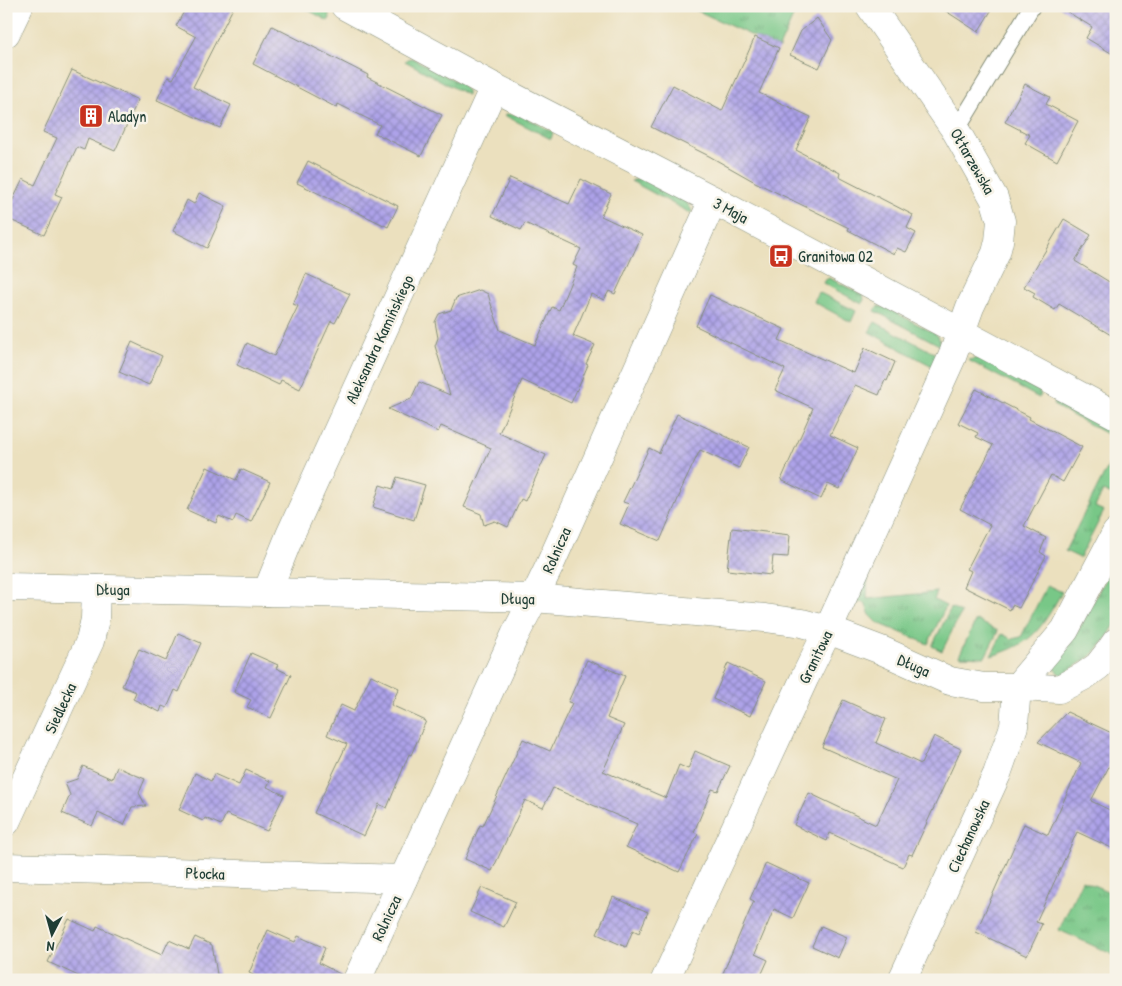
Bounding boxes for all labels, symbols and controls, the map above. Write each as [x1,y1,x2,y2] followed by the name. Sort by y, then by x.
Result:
[78,103,104,129] building icon: Aladyn
[108,105,147,127] place label: Aladyn
[945,124,1001,198] street label: Ołtarzewska
[710,192,752,228] street label: 3 Maja
[768,243,794,269] bus stop icon: Granitowa 02
[798,245,873,267] place label: Granitowa 02
[340,271,419,407] street label: Aleksandra Kamińskiego
[536,524,576,576] street label: Rolnicza
[96,578,130,600] street label: Długa
[501,586,535,610] street label: Długa
[793,627,837,687] street label: Granitowa
[894,648,934,682] street label: Długa
[39,679,81,737] street label: Siedlecka
[942,796,994,876] street label: Ciechanowska
[185,861,225,885] street label: Płocka
[366,892,406,944] street label: Rolnicza
[28,908,78,958] north arrow
[45,938,55,957] text: N

